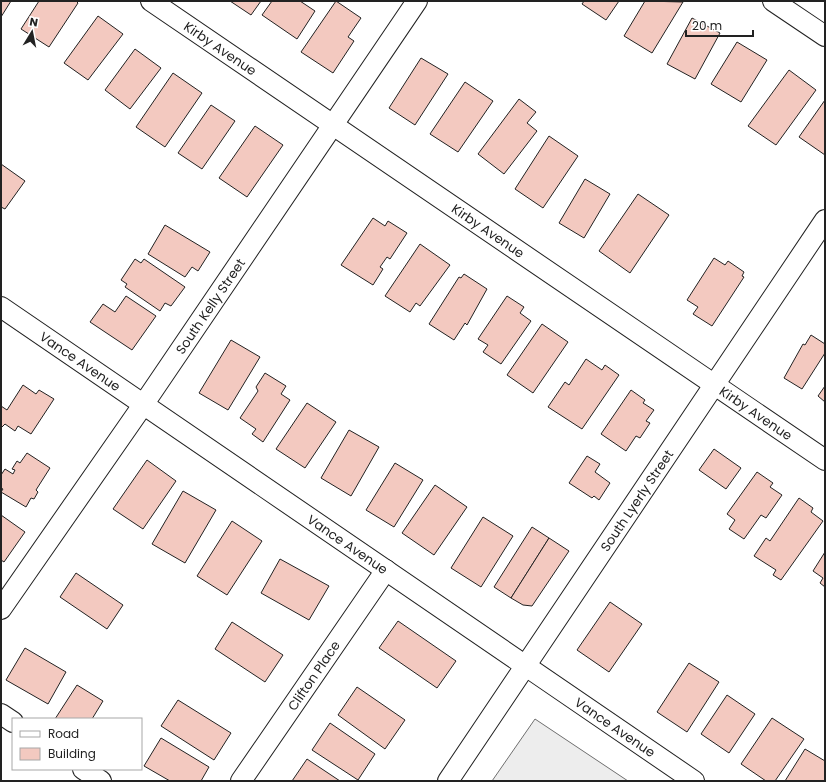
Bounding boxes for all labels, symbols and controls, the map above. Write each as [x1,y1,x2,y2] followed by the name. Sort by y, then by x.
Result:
[12,12,52,52] north arrow
[686,12,753,38] scale bar
[28,14,39,31] text: N
[180,17,261,80] street label: Kirby Avenue
[692,17,722,34] text: 20 m
[448,199,528,262] street label: Kirby Avenue
[171,254,249,358] street label: South Kelly Street
[36,327,124,396] street label: Vance Avenue
[716,381,796,445] street label: Kirby Avenue
[596,446,678,555] street label: South Lyerly Street
[303,510,392,579] street label: Vance Avenue
[283,637,344,714] street label: Clifton Place
[571,693,659,761] street label: Vance Avenue
[12,718,142,770] legend
[48,725,79,742] text: Road
[48,745,96,762] text: Building

